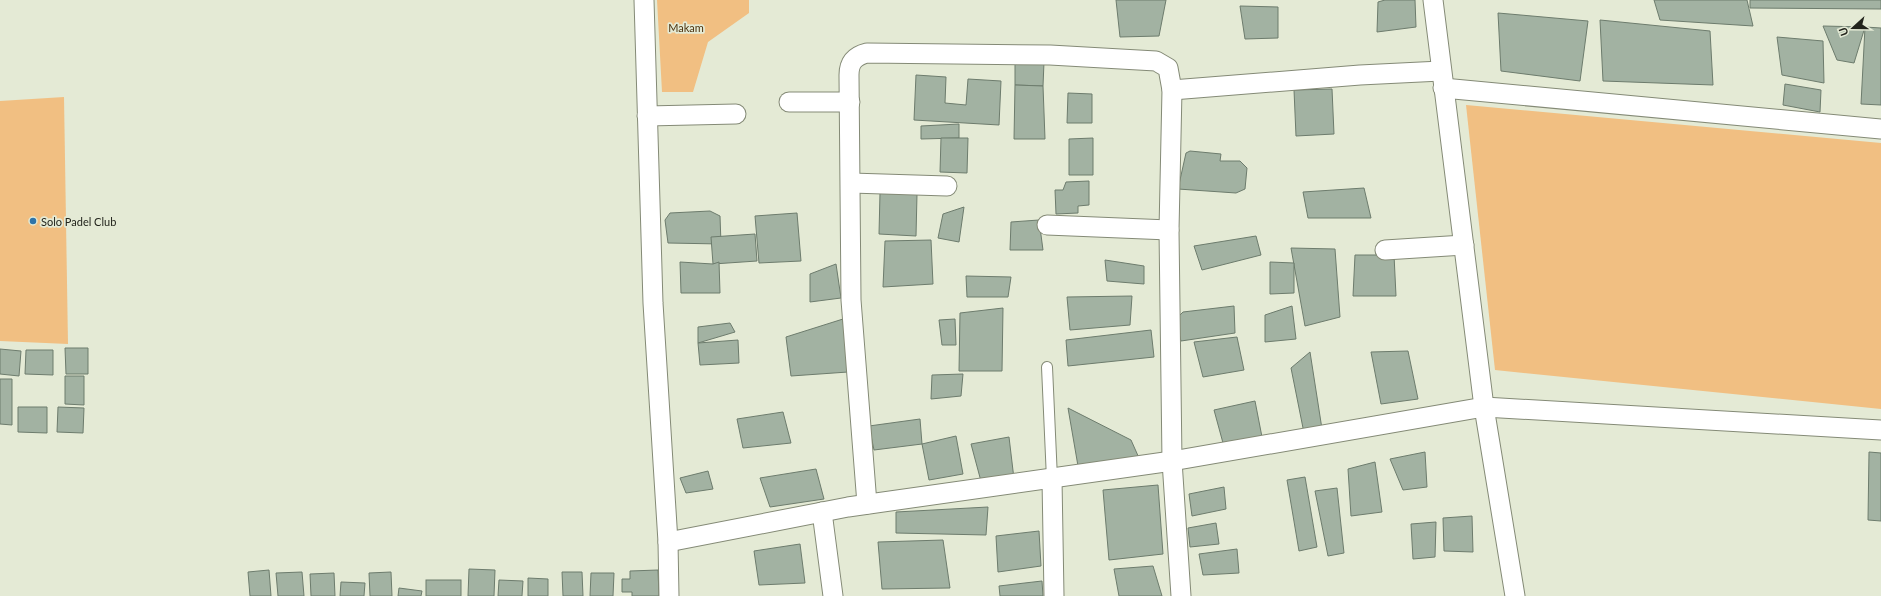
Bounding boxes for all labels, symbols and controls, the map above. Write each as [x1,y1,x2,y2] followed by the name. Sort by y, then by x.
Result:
[1833,8,1873,48] north arrow
[668,21,704,34] park label: Makam
[1836,26,1851,38] text: U
[41,215,116,228] place label: Solo Padel Club
[28,216,38,226] marker: Solo Padel Club

